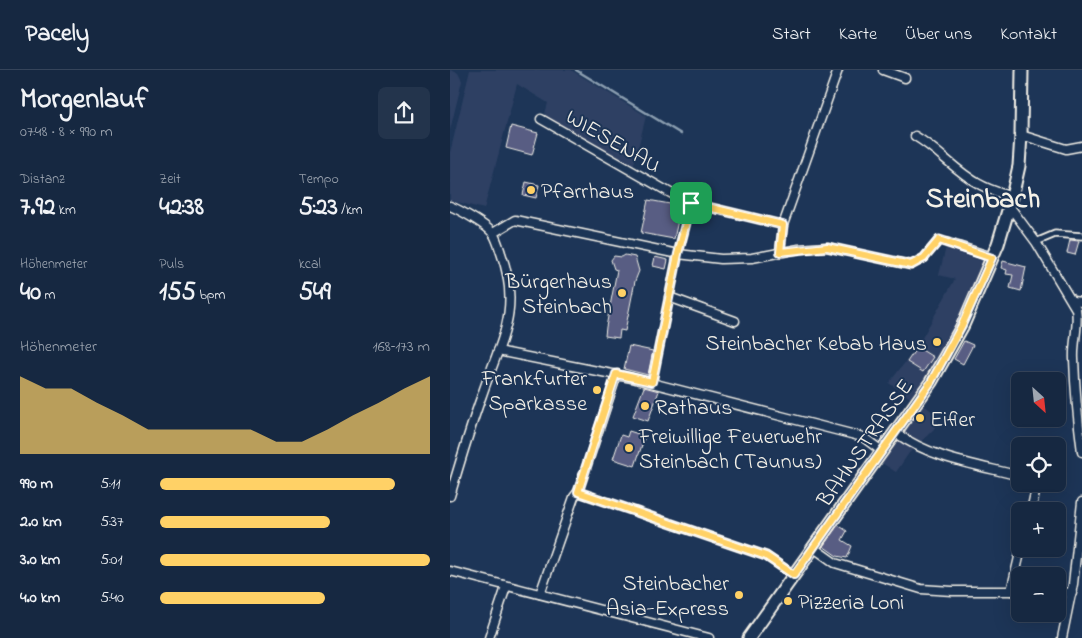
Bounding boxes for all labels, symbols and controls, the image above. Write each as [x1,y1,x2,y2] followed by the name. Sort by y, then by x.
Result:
[25,17,89,52] text: Pacely
[772,22,811,48] text: Start
[839,22,877,48] text: Karte
[905,22,972,48] text: Über uns
[1000,22,1057,48] text: Kontakt
[20,80,148,121] text: Morgenlauf
[378,87,430,139] button: share
[559,102,666,183] street label: WIESENAU
[20,120,113,144] text: 07:48 · 8 × 990 m
[20,169,65,190] text: Distanz
[159,169,181,190] text: Zeit
[299,169,339,190] text: Tempo
[541,177,634,209] place label: Pfarrhaus
[926,180,1040,221] district label: Steinbach
[670,182,712,224] pin
[525,184,537,196] marker: Pfarrhaus
[677,189,705,217] icon: arrive
[20,190,55,226] text: 7.92
[159,190,204,226] text: 42:38
[299,190,338,226] text: 5:23
[55,200,76,221] text: km
[338,200,363,221] text: /km
[20,254,87,275] text: Höhenmeter
[159,254,184,275] text: Puls
[299,254,321,275] text: kcal
[504,267,612,324] place label: Bürgerhaus Steinbach
[20,275,41,311] text: 40
[159,275,196,311] text: 155
[299,275,331,311] text: 549
[41,285,55,306] text: m
[196,285,225,306] text: bpm
[616,287,628,299] marker: Bürgerhaus Steinbach
[705,329,927,361] place label: Steinbacher Kebab Haus
[20,335,97,359] text: Höhenmeter
[373,335,430,359] text: 168–173 m
[931,336,943,348] marker: Steinbacher Kebab Haus
[481,364,587,421] place label: Frankfurter Sparkasse
[1011,372,1066,428] north arrow
[1011,372,1066,622] map controls
[810,373,923,515] street label: BAHNSTRASSE
[591,384,603,396] marker: Frankfurter Sparkasse
[655,393,732,425] place label: Rathaus
[639,400,651,412] marker: Rathaus
[930,405,975,437] place label: Eifler
[914,412,926,424] marker: Eifler
[638,422,822,479] place label: Freiwillige Feuerwehr Steinbach (Taunus)
[1011,437,1066,492] button: locate
[623,442,635,454] marker: Freiwillige Feuerwehr Steinbach (Taunus)
[20,472,53,496] text: 990 m
[100,472,121,496] text: 5:11
[1011,502,1066,557] button: +
[20,510,62,534] text: 2.0 km
[100,510,124,534] text: 5:37
[20,548,60,572] text: 3.0 km
[100,548,123,572] text: 5:01
[1011,567,1066,622] button: −
[606,569,729,626] place label: Steinbacher Asia-Express
[20,586,60,610] text: 4.0 km
[100,586,124,610] text: 5:40
[798,588,904,620] place label: Pizzeria Loni
[733,589,745,601] marker: Steinbacher Asia-Express
[782,595,794,607] marker: Pizzeria Loni

